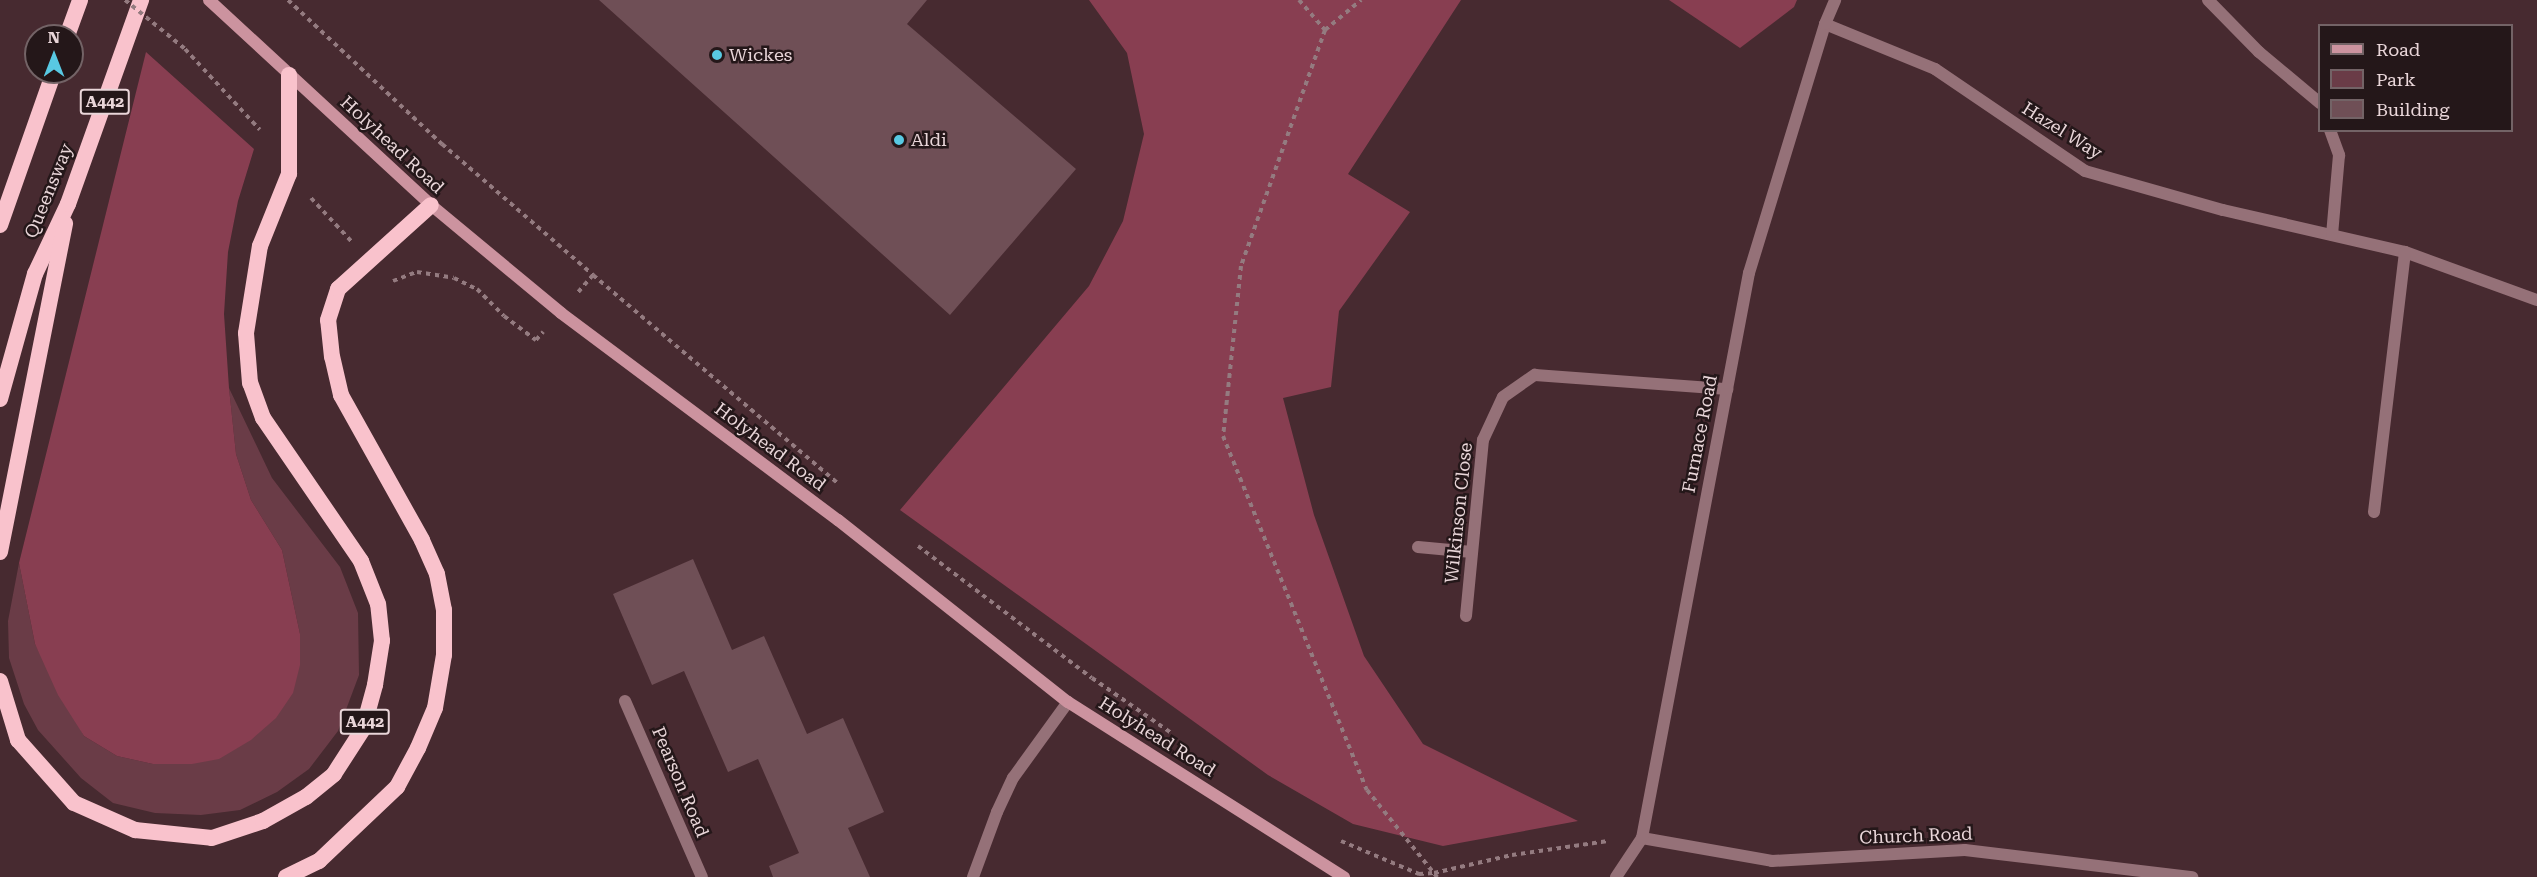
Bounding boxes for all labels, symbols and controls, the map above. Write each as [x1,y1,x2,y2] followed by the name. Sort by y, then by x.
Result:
[24,24,84,84] north arrow
[2318,24,2513,132] legend
[48,28,60,47] text: N
[2376,39,2420,60] text: Road
[729,44,792,66] place label: Wickes
[710,48,724,62] marker: Wickes
[2376,69,2416,90] text: Park
[80,89,130,115] road number: A442
[336,92,448,198] street label: Holyhead Road
[2018,98,2106,164] street label: Hazel Way
[2376,99,2450,120] text: Building
[911,129,947,151] place label: Aldi
[892,133,906,147] marker: Aldi
[20,141,78,241] street label: Queensway
[1678,373,1722,495] street label: Furnace Road
[710,398,830,496] street label: Holyhead Road
[1441,441,1477,585] street label: Wilkinson Close
[1095,693,1219,781] street label: Holyhead Road
[340,709,391,735] road number: A442
[647,723,713,841] street label: Pearson Road
[1859,823,1973,849] street label: Church Road

